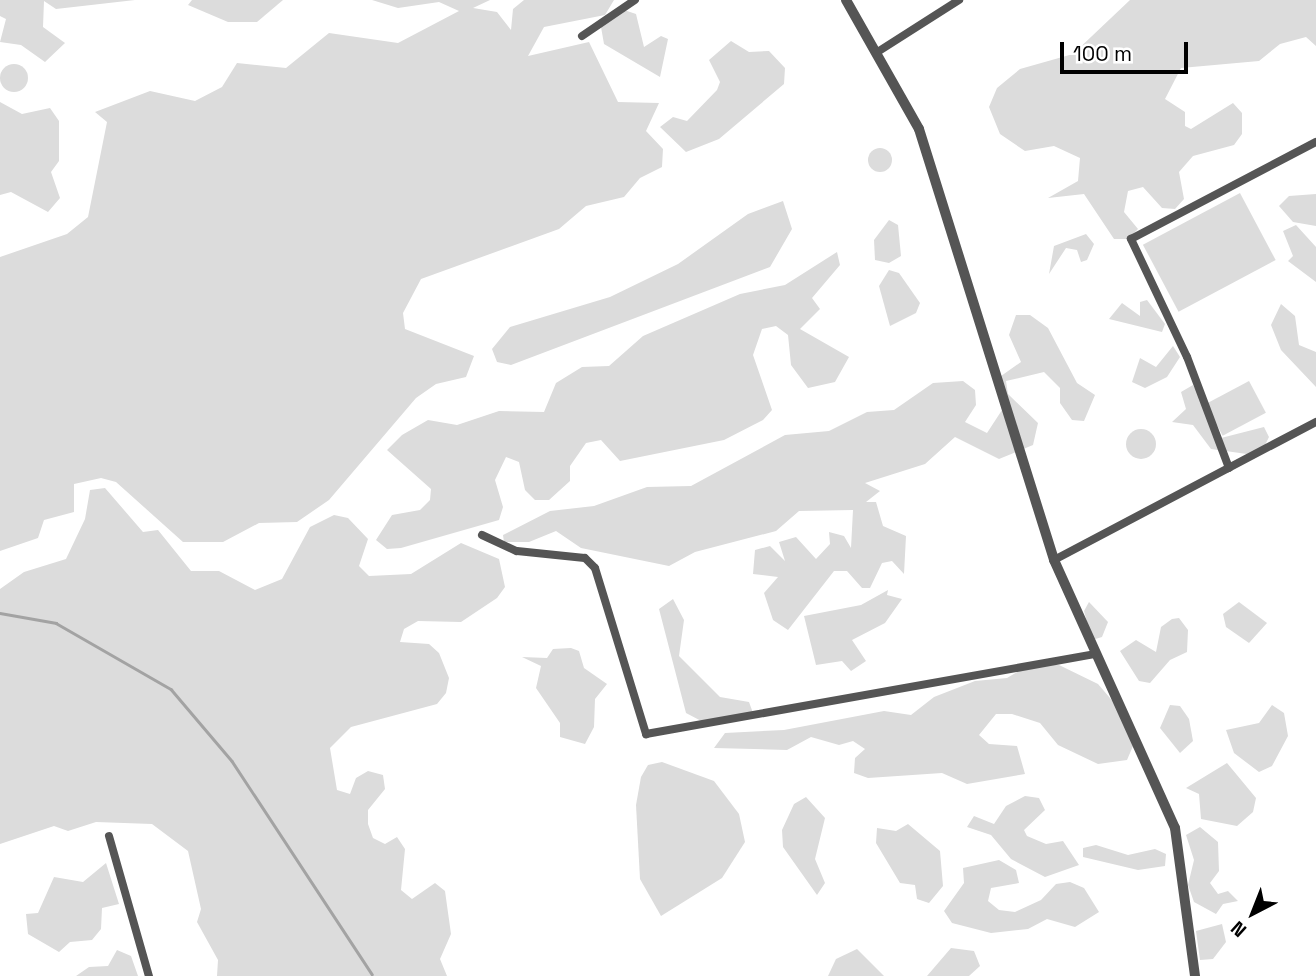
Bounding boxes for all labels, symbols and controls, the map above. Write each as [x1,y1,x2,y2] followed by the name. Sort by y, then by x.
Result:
[1064,28,1192,72] scale bar
[1073,40,1132,67] text: 100 m
[1218,878,1288,948] north arrow
[1226,915,1252,943] text: N

